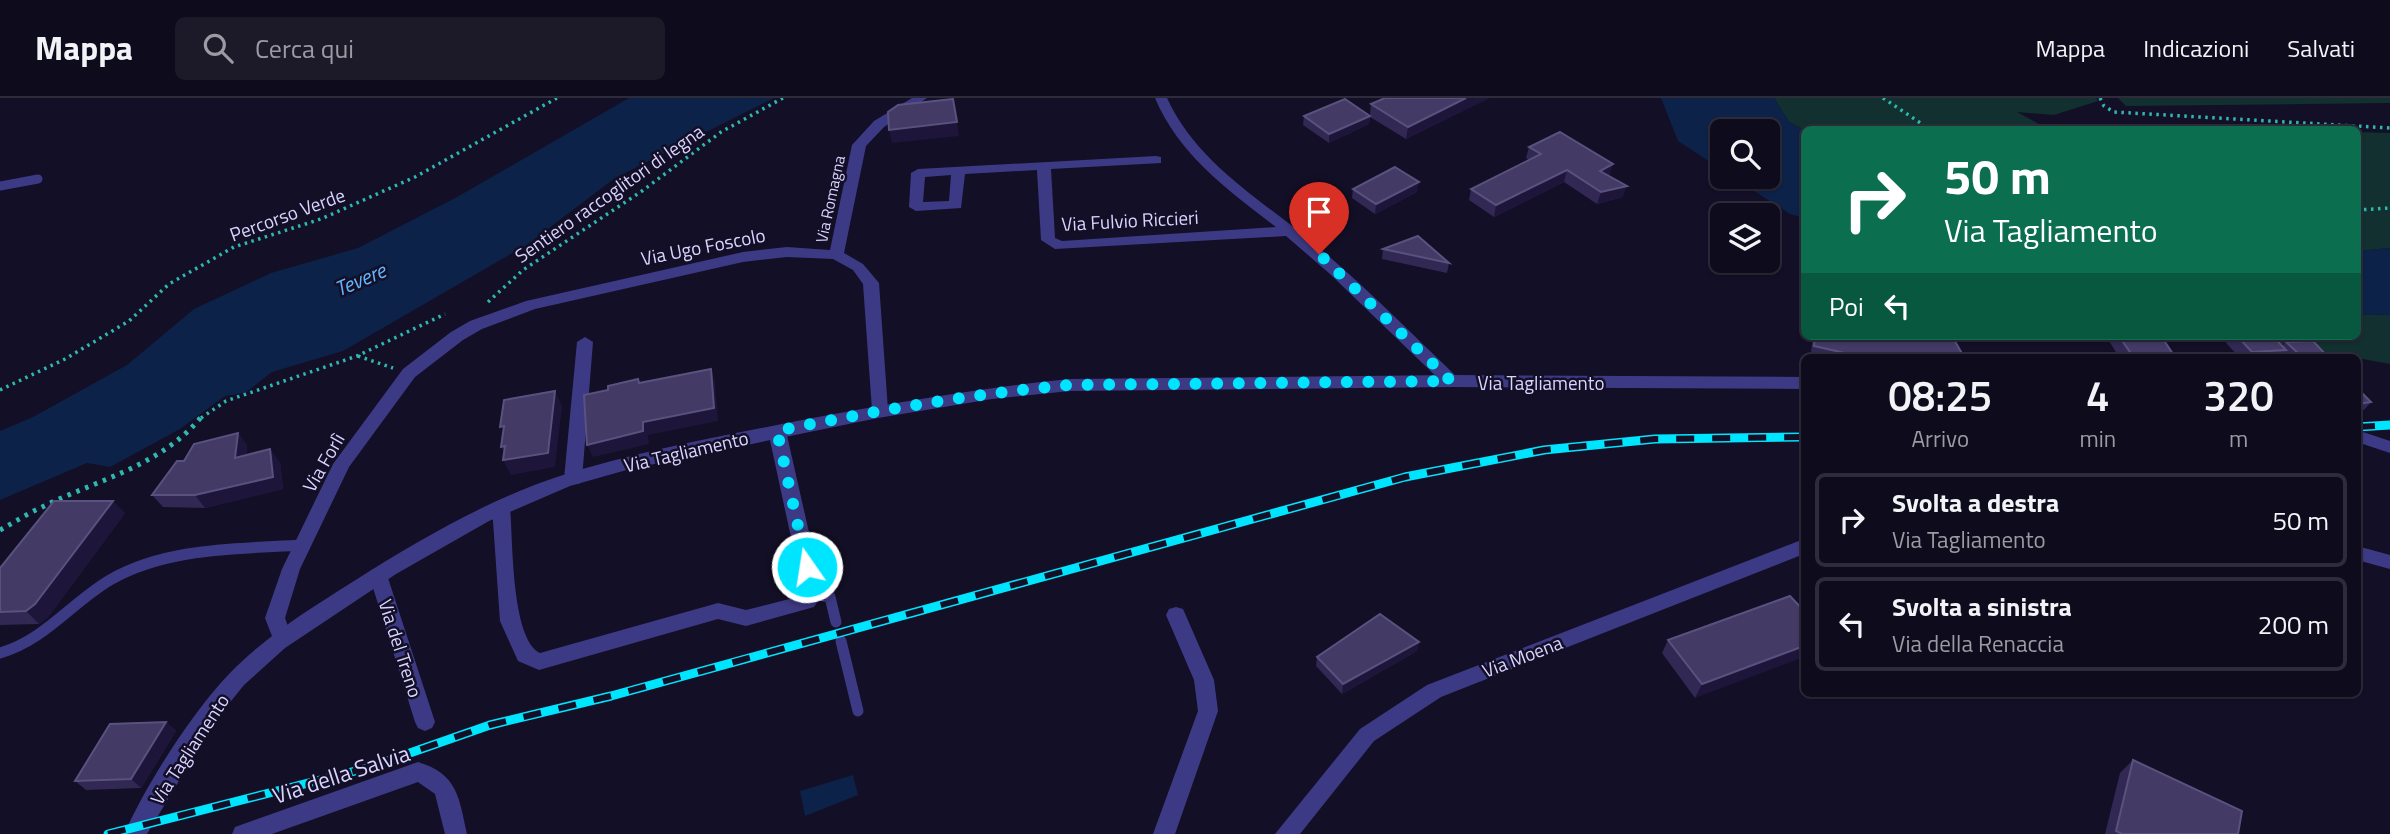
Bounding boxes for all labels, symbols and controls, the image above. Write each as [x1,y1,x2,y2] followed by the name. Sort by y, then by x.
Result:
[175,17,665,80] search box
[35,23,133,73] text: Mappa
[199,29,237,67] icon: search
[255,29,354,68] text: Cerca qui
[2036,30,2105,66] text: Mappa
[2143,30,2249,66] text: Indicazioni
[2287,30,2355,66] text: Salvati
[508,116,710,269] street label: Sentiero raccoglitori di legna
[1710,119,1780,273] map controls
[1710,119,1780,189] button: search
[1944,138,2051,213] text: 50 m
[809,153,851,245] street label: Via Romagna
[1829,154,1920,245] icon: right
[225,180,349,248] street label: Percorso Verde
[1289,182,1349,254] pin
[1300,193,1338,231] icon: arrive
[1061,202,1199,238] street label: Via Fulvio Riccieri
[1710,203,1780,273] button: layers
[1944,206,2158,254] text: Via Tagliamento
[638,220,768,272] street label: Via Ugo Foscolo
[329,253,392,304] water label: Tevere
[1829,287,1864,326] text: Poi
[1878,287,1916,325] icon: left
[1888,363,1992,427] text: 08:25
[2086,363,2110,427] text: 4
[2203,363,2274,427] text: 320
[1478,368,1604,397] street label: Via Tagliamento
[1911,421,1969,456] text: Arrivo
[2079,421,2116,456] text: min
[2229,421,2248,456] text: m
[621,423,751,479] street label: Via Tagliamento
[294,427,352,497] street label: Via Forlì
[1892,483,2059,522] text: Svolta a destra
[1833,501,1871,539] icon: right
[2272,501,2329,540] text: 50 m
[1892,522,2046,557] text: Via Tagliamento
[770,530,844,604] position arrow
[1892,587,2072,626] text: Svolta a sinistra
[371,595,431,701] street label: Via del Treno
[1833,605,1871,643] icon: left
[2258,605,2329,644] text: 200 m
[1892,626,2064,661] text: Via della Renaccia
[1478,627,1567,685] street label: Via Moena
[142,688,236,810] street label: Via Tagliamento
[268,735,415,813] street label: Via della Salvia

